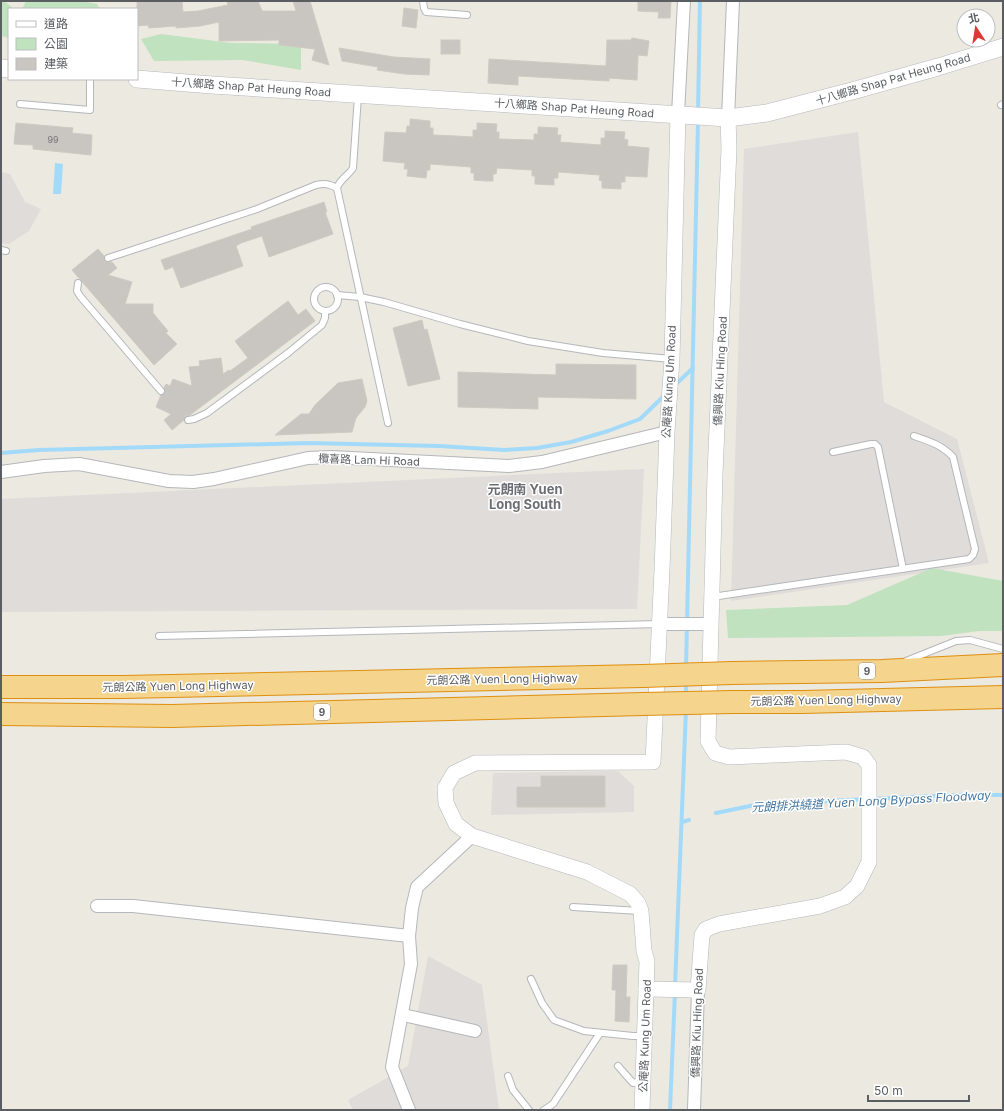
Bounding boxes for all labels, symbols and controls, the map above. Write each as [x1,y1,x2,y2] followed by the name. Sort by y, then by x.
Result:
[8,8,138,80] legend
[956,8,996,48] north arrow
[967,10,981,26] text: 北
[44,16,68,31] text: 道路
[44,36,68,51] text: 公園
[814,50,972,108] street label: 十八鄉路 Shap Pat Heung Road
[44,56,68,71] text: 建築
[170,74,332,100] street label: 十八鄉路 Shap Pat Heung Road
[493,95,655,121] street label: 十八鄉路 Shap Pat Heung Road
[47,134,59,145] house number: 99
[710,316,730,426] street label: 僑興路 Kiu Hing Road
[659,325,679,439] street label: 公庵路 Kung Um Road
[318,451,420,469] street label: 欖喜路 Lam Hi Road
[488,481,563,512] district label: 元朗南 Yuen Long South
[859,663,875,679] road number: 9
[426,671,578,687] street label: 元朗公路 Yuen Long Highway
[102,678,254,694] street label: 元朗公路 Yuen Long Highway
[750,692,902,708] street label: 元朗公路 Yuen Long Highway
[314,704,330,720] road number: 9
[751,787,991,815] water label: 元朗排洪繞道 Yuen Long Bypass Floodway
[688,968,706,1078] street label: 僑興路 Kiu Hing Road
[636,979,654,1093] street label: 公庵路 Kung Um Road
[868,1077,969,1103] scale bar
[874,1083,903,1098] text: 50 m

